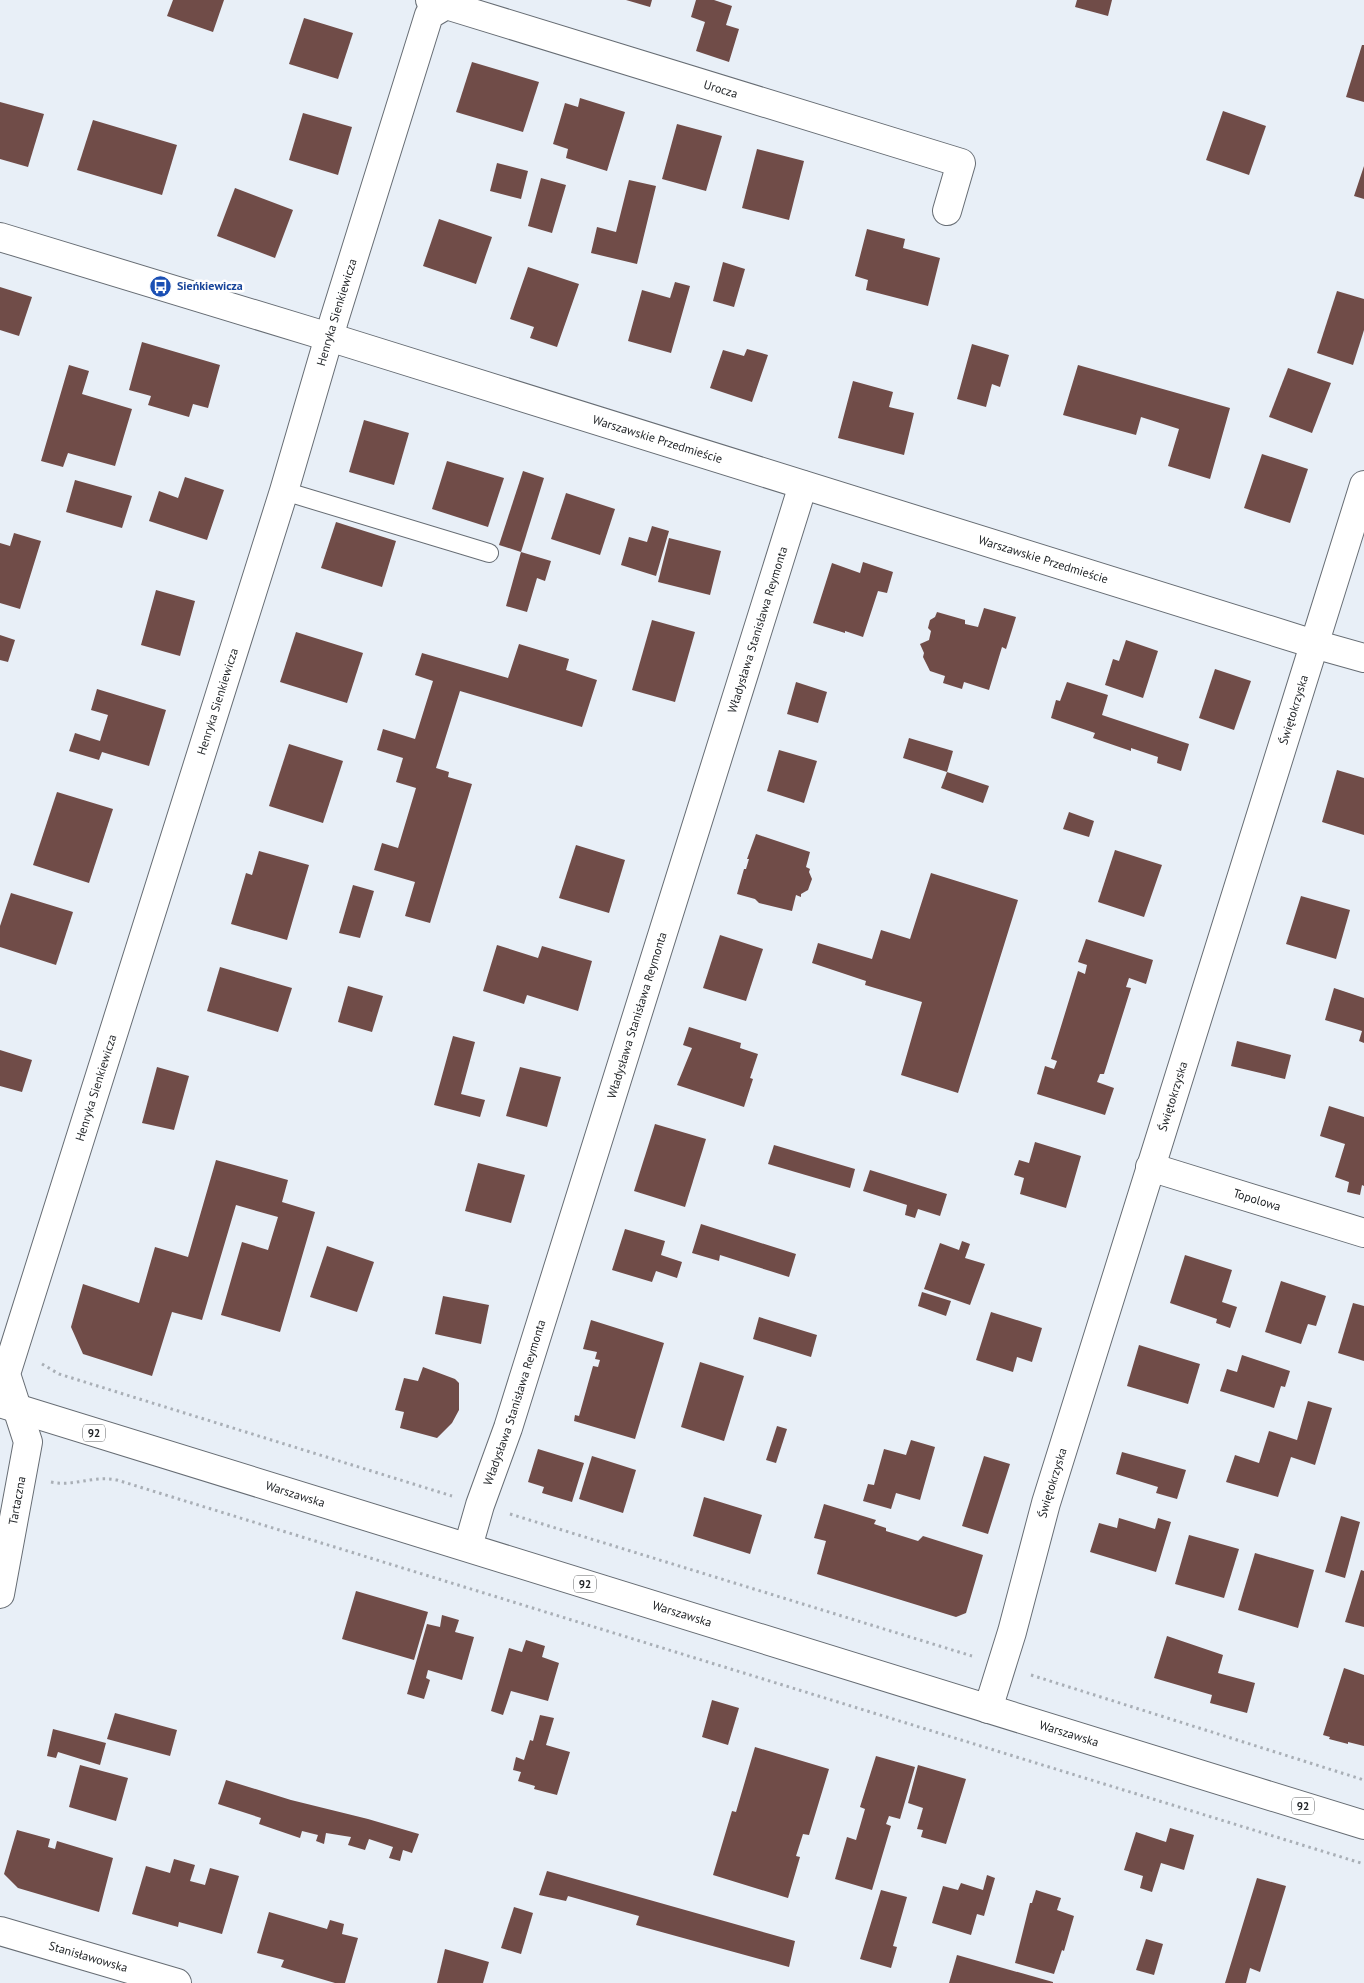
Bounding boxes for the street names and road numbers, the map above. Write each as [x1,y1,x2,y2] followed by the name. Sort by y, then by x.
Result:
[702,76,740,101] street label: Urocza
[313,257,360,368] street label: Henryka Sienkiewicza
[591,412,724,466] street label: Warszawskie Przedmieście
[977,532,1110,586] street label: Warszawskie Przedmieście
[724,545,790,715] street label: Władysława Stanisława Reymonta
[193,646,241,757] street label: Henryka Sienkiewicza
[1275,673,1311,746] street label: Świętokrzyska
[604,930,670,1100] street label: Władysława Stanisława Reymonta
[72,1032,119,1143] street label: Henryka Sienkiewicza
[1155,1059,1190,1133] street label: Świętokrzyska
[1231,1185,1283,1214] street label: Topolowa
[480,1318,548,1487] street label: Władysława Stanisława Reymonta
[83,1425,105,1442] road number: 92
[1034,1446,1070,1520] street label: Świętokrzyska
[5,1475,29,1526] street label: Tartaczna
[264,1478,327,1510] street label: Warszawska
[574,1576,596,1592] road number: 92
[651,1597,714,1630] street label: Warszawska
[1038,1717,1101,1750] street label: Warszawska
[1292,1798,1314,1814] road number: 92
[47,1938,130,1975] street label: Stanisławowska

